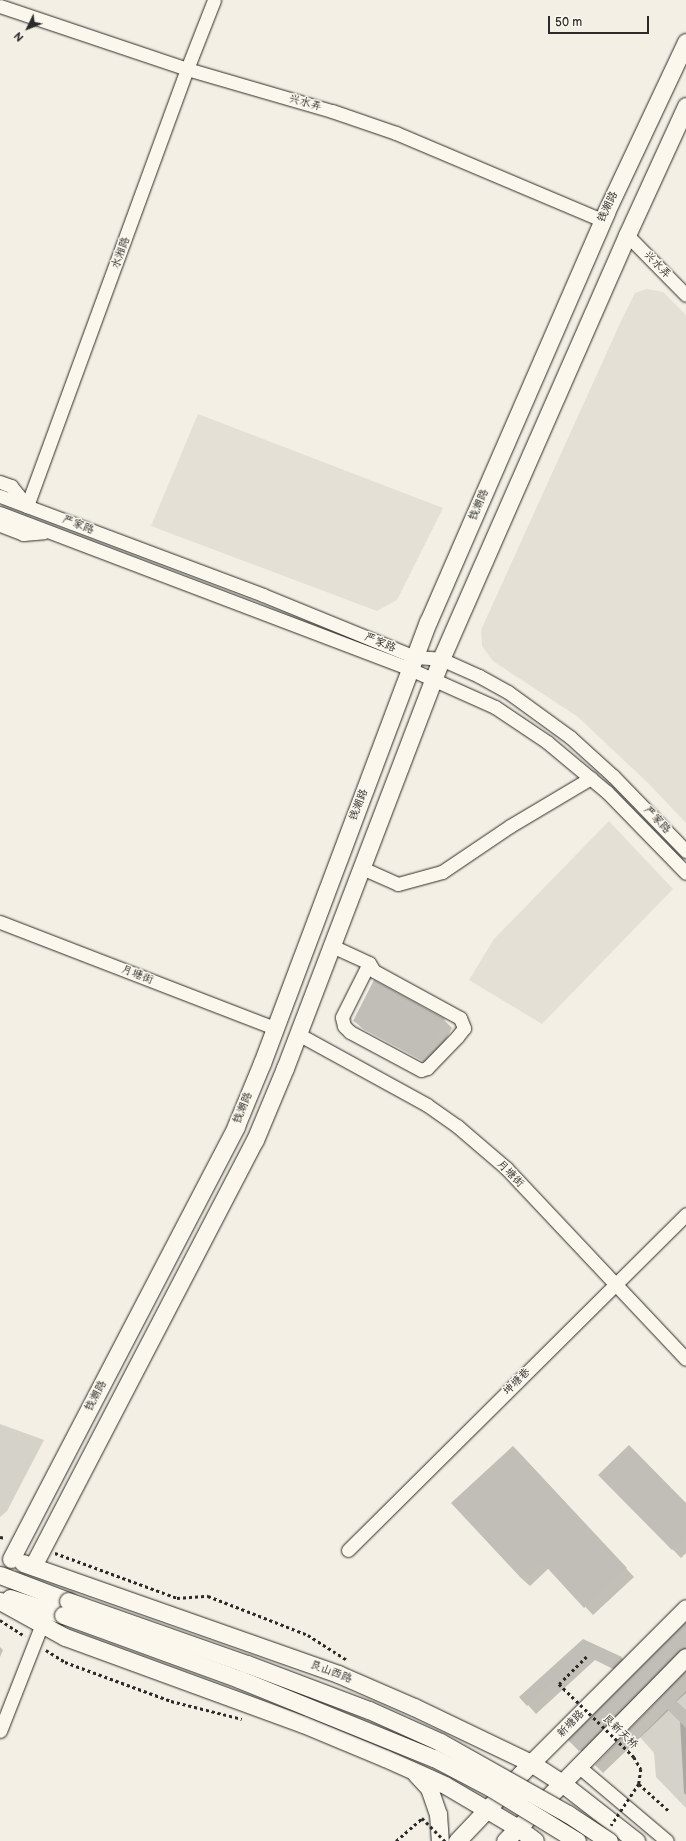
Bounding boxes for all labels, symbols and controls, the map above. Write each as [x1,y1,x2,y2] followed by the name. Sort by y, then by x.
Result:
[8,8,48,48] north arrow
[550,8,651,34] scale bar
[555,15,582,30] text: 50 m
[11,29,26,44] text: N
[287,92,323,114] street label: 兴水弄
[595,189,621,225] street label: 钱潮路
[109,235,133,271] street label: 水湘路
[641,249,673,281] street label: 兴水弄
[466,487,492,523] street label: 钱潮路
[60,513,96,537] street label: 严家路
[362,631,398,655] street label: 严家路
[347,787,371,823] street label: 钱潮路
[641,804,673,836] street label: 严家路
[119,963,155,987] street label: 月塘街
[231,1090,255,1126] street label: 钱潮路
[494,1158,526,1190] street label: 月塘街
[501,1366,533,1398] street label: 坤塘巷
[82,1378,110,1414] street label: 钱潮路
[308,1658,354,1686] street label: 艮山西路
[555,1708,587,1740] street label: 新塘路
[600,1712,640,1752] street label: 艮新天桥

